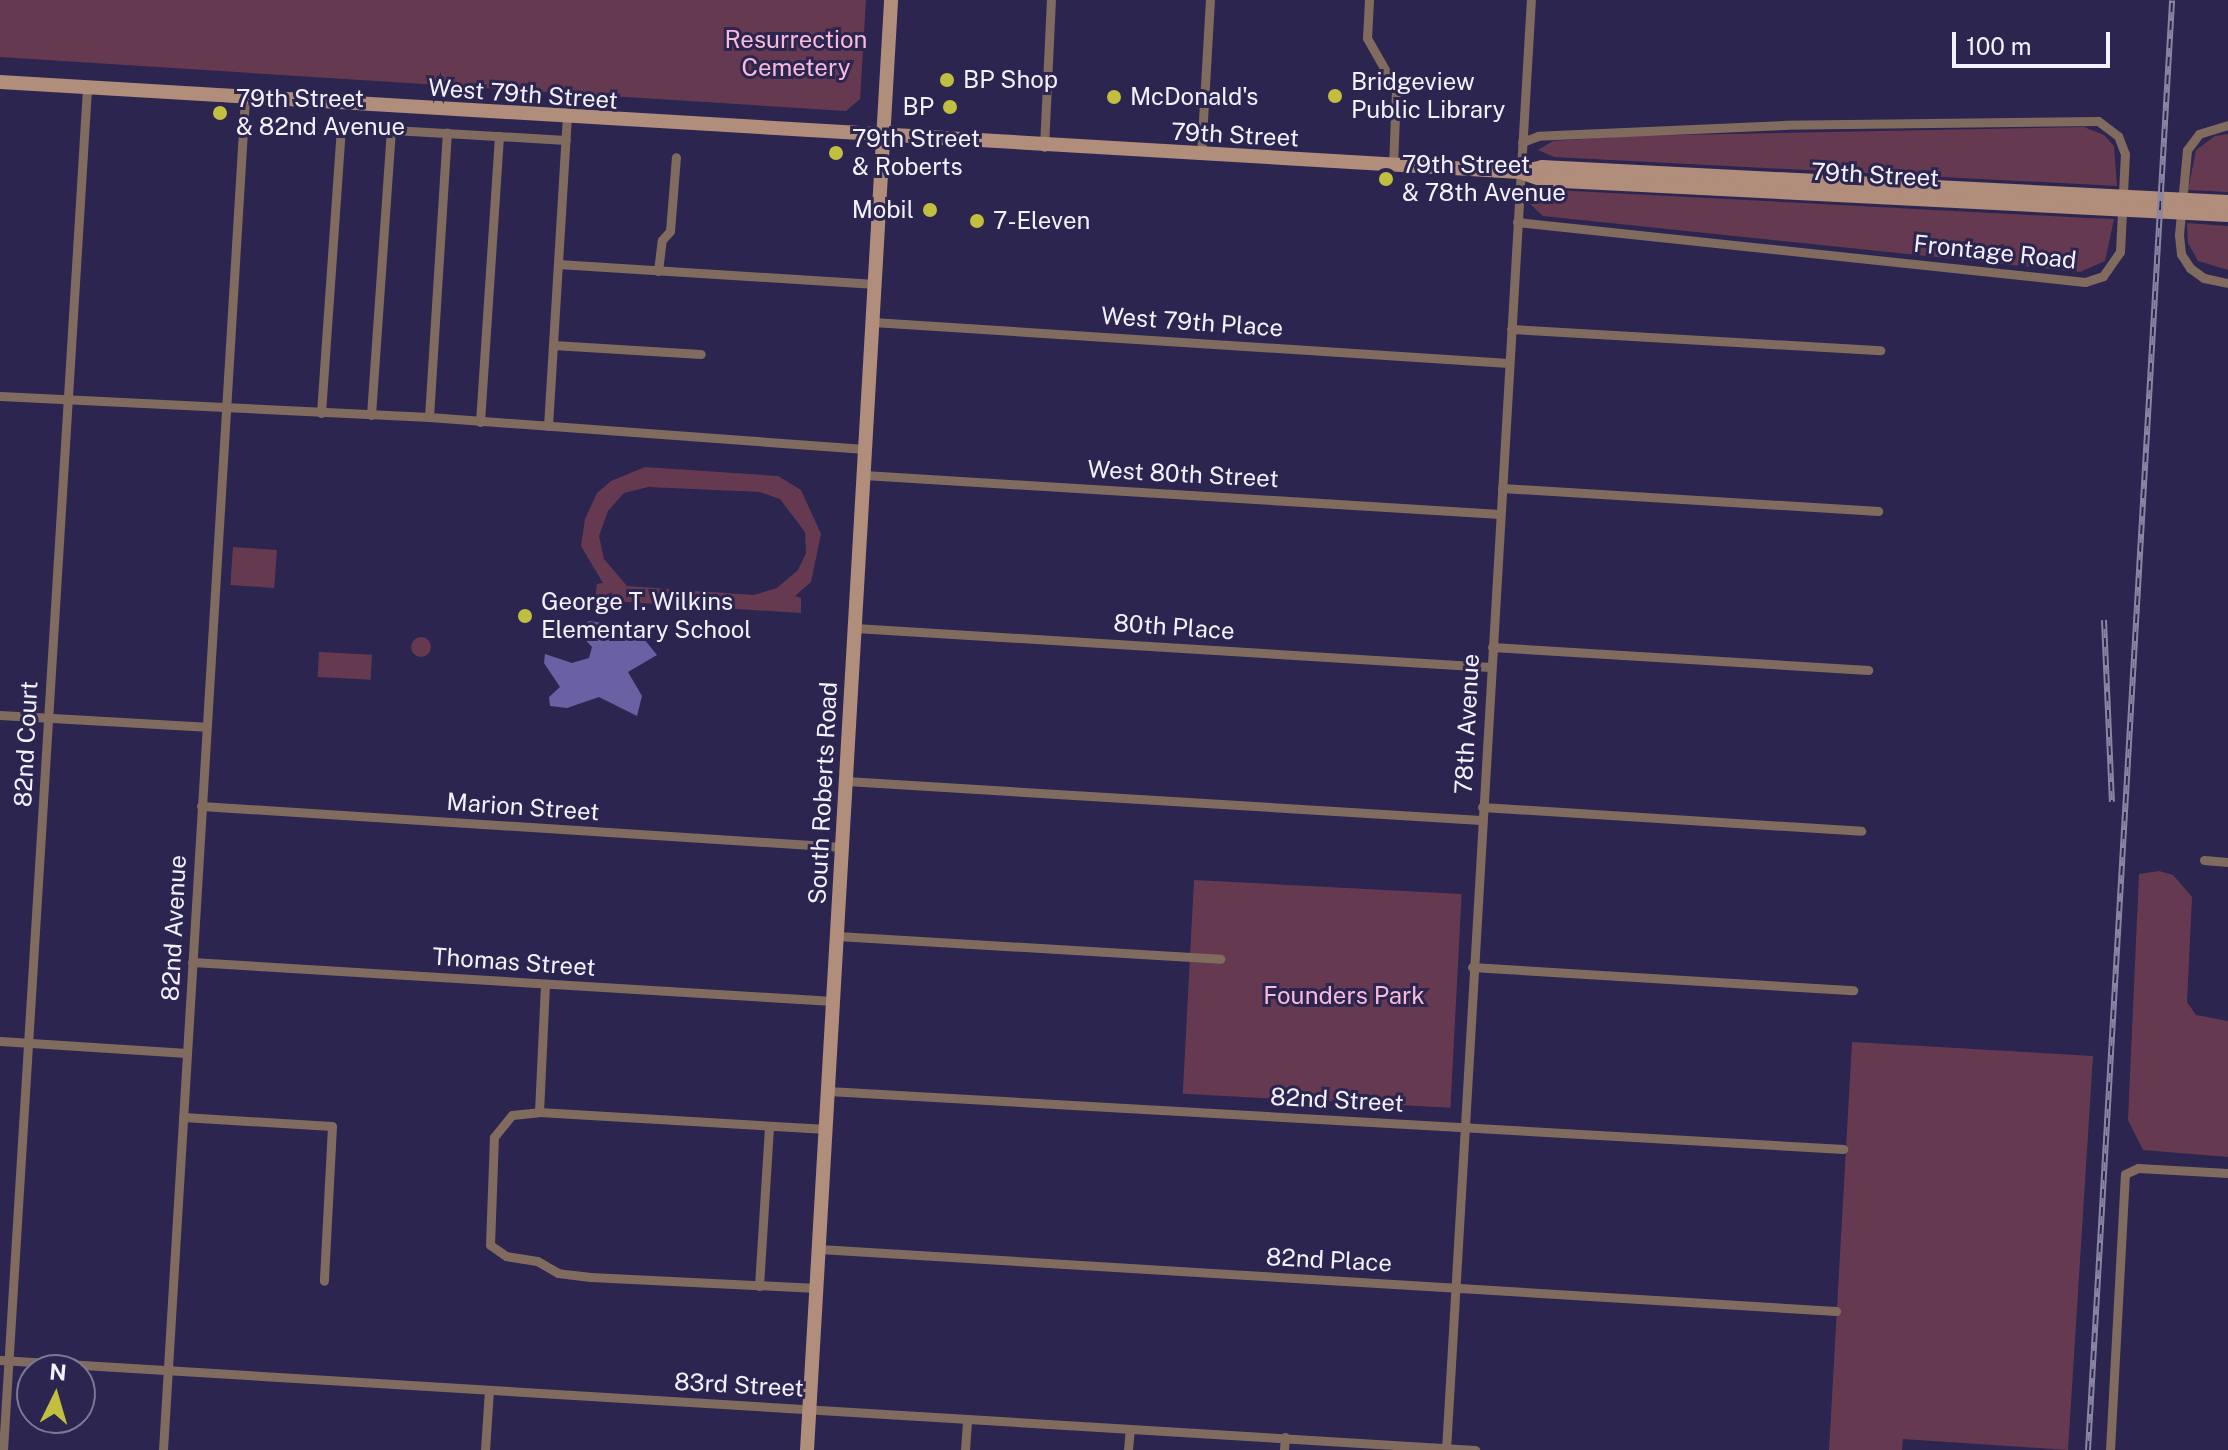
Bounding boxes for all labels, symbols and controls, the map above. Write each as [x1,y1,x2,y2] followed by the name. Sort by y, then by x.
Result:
[1956,16,2114,66] scale bar
[725,26,867,82] park label: Resurrection Cemetery
[1966,32,2032,60] text: 100 m
[963,66,1058,94] place label: BP Shop
[1351,68,1506,124] place label: Bridgeview Public Library
[938,71,956,89] marker: BP Shop
[427,73,619,115] street label: West 79th Street
[1130,83,1258,111] place label: McDonald's
[236,85,405,141] place label: 79th Street & 82nd Avenue
[1326,87,1344,105] marker: Bridgeview Public Library
[1105,88,1123,106] marker: McDonald's
[902,93,934,121] place label: BP
[941,98,959,116] marker: BP
[211,104,229,122] marker: 79th Street & 82nd Avenue
[1170,117,1300,153] street label: 79th Street
[852,125,980,181] place label: 79th Street & Roberts
[827,144,845,162] marker: 79th Street & Roberts
[1402,151,1566,207] place label: 79th Street & 78th Avenue
[1810,157,1940,193] street label: 79th Street
[1377,170,1395,188] marker: 79th Street & 78th Avenue
[852,196,914,224] place label: Mobil
[921,201,939,219] marker: Mobil
[993,207,1090,235] place label: 7-Eleven
[968,212,986,230] marker: 7-Eleven
[1912,229,2078,275] street label: Frontage Road
[1100,301,1284,343] street label: West 79th Place
[1087,455,1279,493] street label: West 80th Street
[541,588,752,644] place label: George T. Wilkins Elementary School
[516,607,534,625] marker: George T. Wilkins Elementary School
[1112,608,1236,646] street label: 80th Place
[1449,653,1485,795] street label: 78th Avenue
[8,680,44,808] street label: 82nd Court
[803,681,843,905] street label: South Roberts Road
[446,787,600,827] street label: Marion Street
[156,854,192,1002] street label: 82nd Avenue
[431,942,597,982] street label: Thomas Street
[1263,982,1425,1010] park label: Founders Park
[1269,1082,1405,1118] street label: 82nd Street
[1265,1242,1393,1278] street label: 82nd Place
[16,1354,96,1434] north arrow
[48,1358,68,1386] text: N
[673,1367,805,1403] street label: 83rd Street

